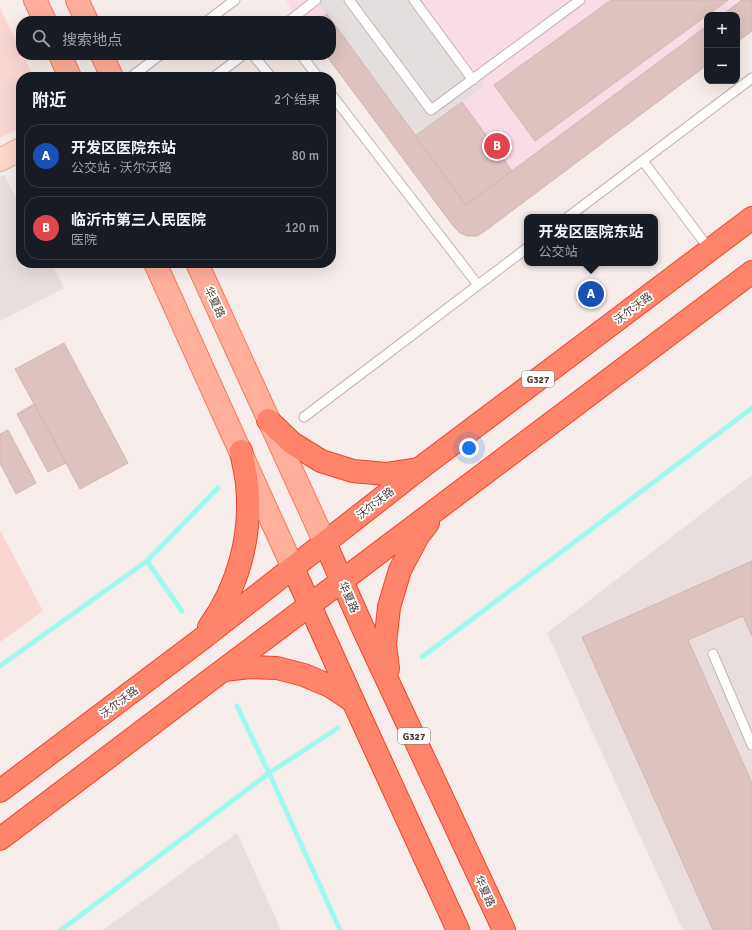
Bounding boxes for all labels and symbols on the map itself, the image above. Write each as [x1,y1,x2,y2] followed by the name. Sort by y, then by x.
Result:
[484,131,510,161] pin: B
[578,279,604,309] pin: A
[202,285,227,320] street label: 华夏路
[612,290,655,327] street label: 沃尔沃路
[522,371,554,387] road number: G327
[459,438,479,458] your location
[354,485,397,522] street label: 沃尔沃路
[336,579,361,615] street label: 华夏路
[98,684,141,721] street label: 沃尔沃路
[398,728,430,744] road number: G327
[472,874,497,909] street label: 华夏路

